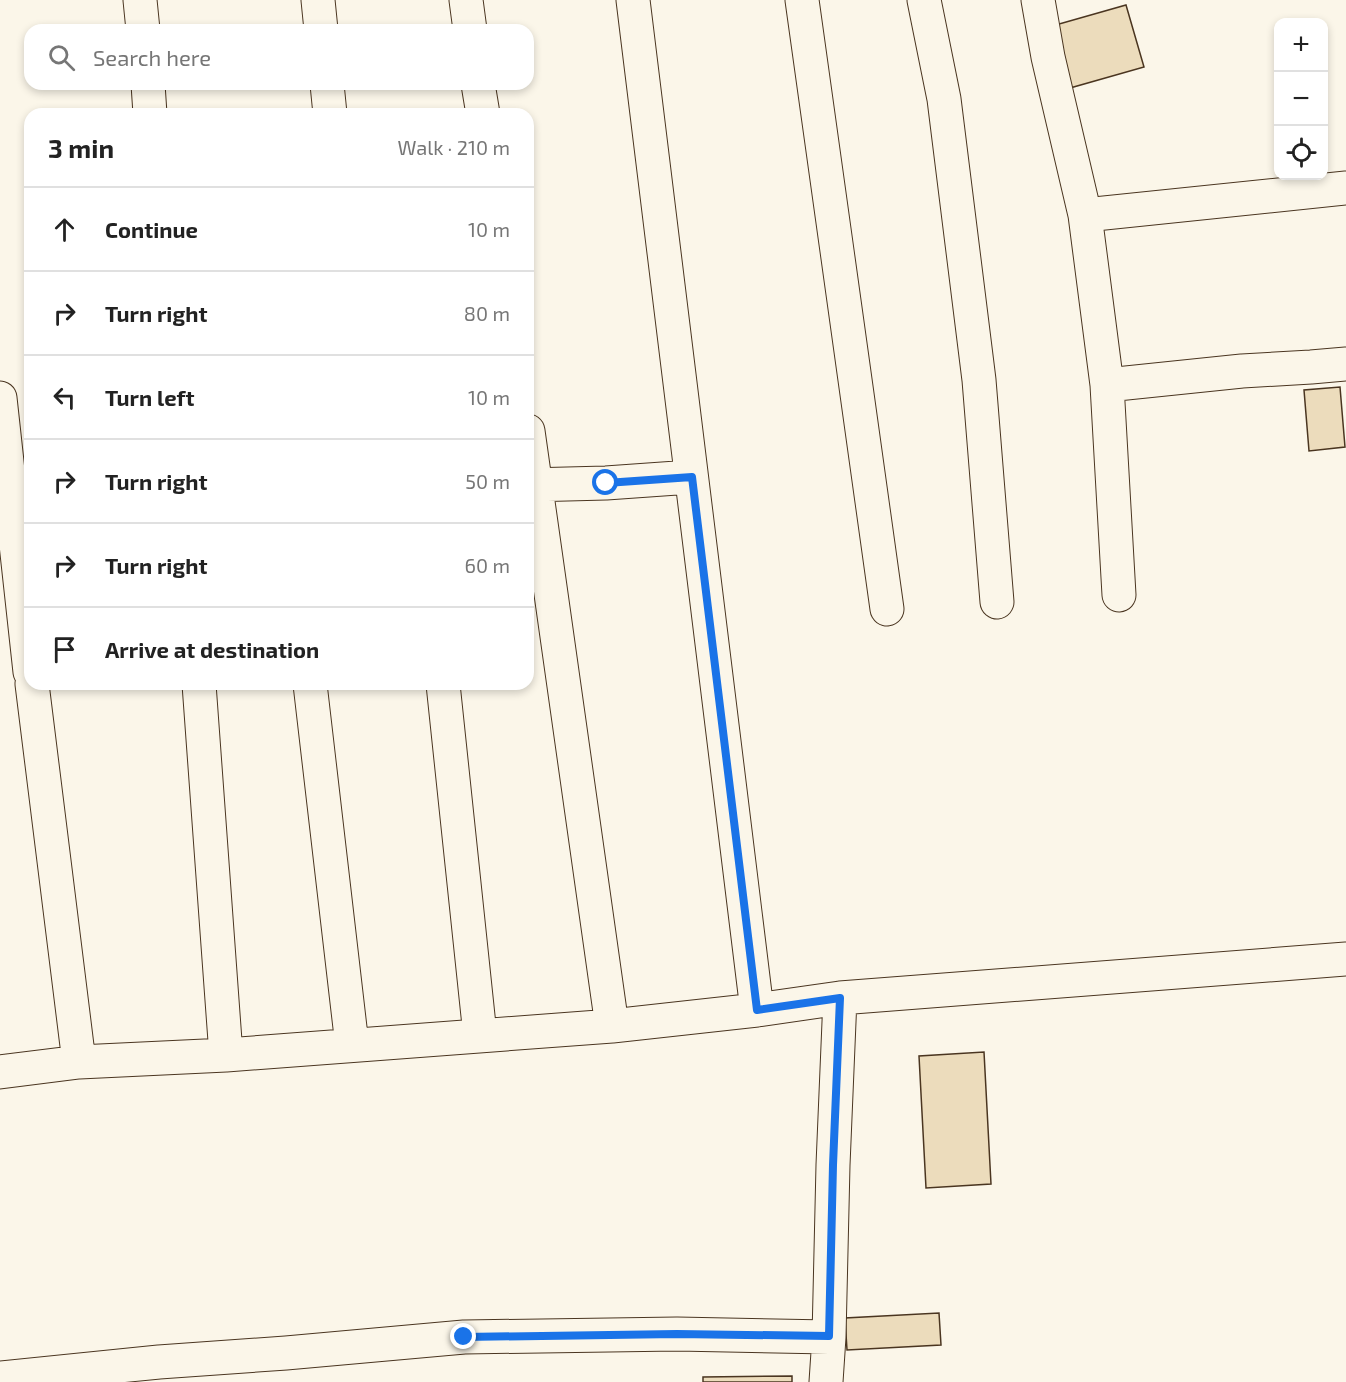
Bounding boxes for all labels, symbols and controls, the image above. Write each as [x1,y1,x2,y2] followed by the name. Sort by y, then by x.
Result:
[1274,18,1328,180] map controls
[1274,18,1328,72] button: +
[24,24,534,90] search box
[45,41,78,74] icon: search
[93,44,211,70] text: Search here
[1274,72,1328,126] button: −
[1274,126,1328,180] button: locate
[48,132,114,163] text: 3 min
[398,135,510,159] text: Walk · 210 m
[48,213,81,246] icon: ahead
[105,216,198,242] text: Continue
[468,217,510,241] text: 10 m
[48,297,81,330] icon: right
[105,300,207,326] text: Turn right
[464,301,510,325] text: 80 m
[48,381,81,414] icon: left
[105,384,194,410] text: Turn left
[468,385,510,409] text: 10 m
[48,465,81,498] icon: right
[105,468,207,494] text: Turn right
[465,469,510,493] text: 50 m
[592,469,618,495] route start
[48,549,81,582] icon: right
[105,552,207,578] text: Turn right
[465,553,510,577] text: 60 m
[48,633,81,666] icon: arrive
[105,636,319,662] text: Arrive at destination
[450,1323,476,1349] route end

